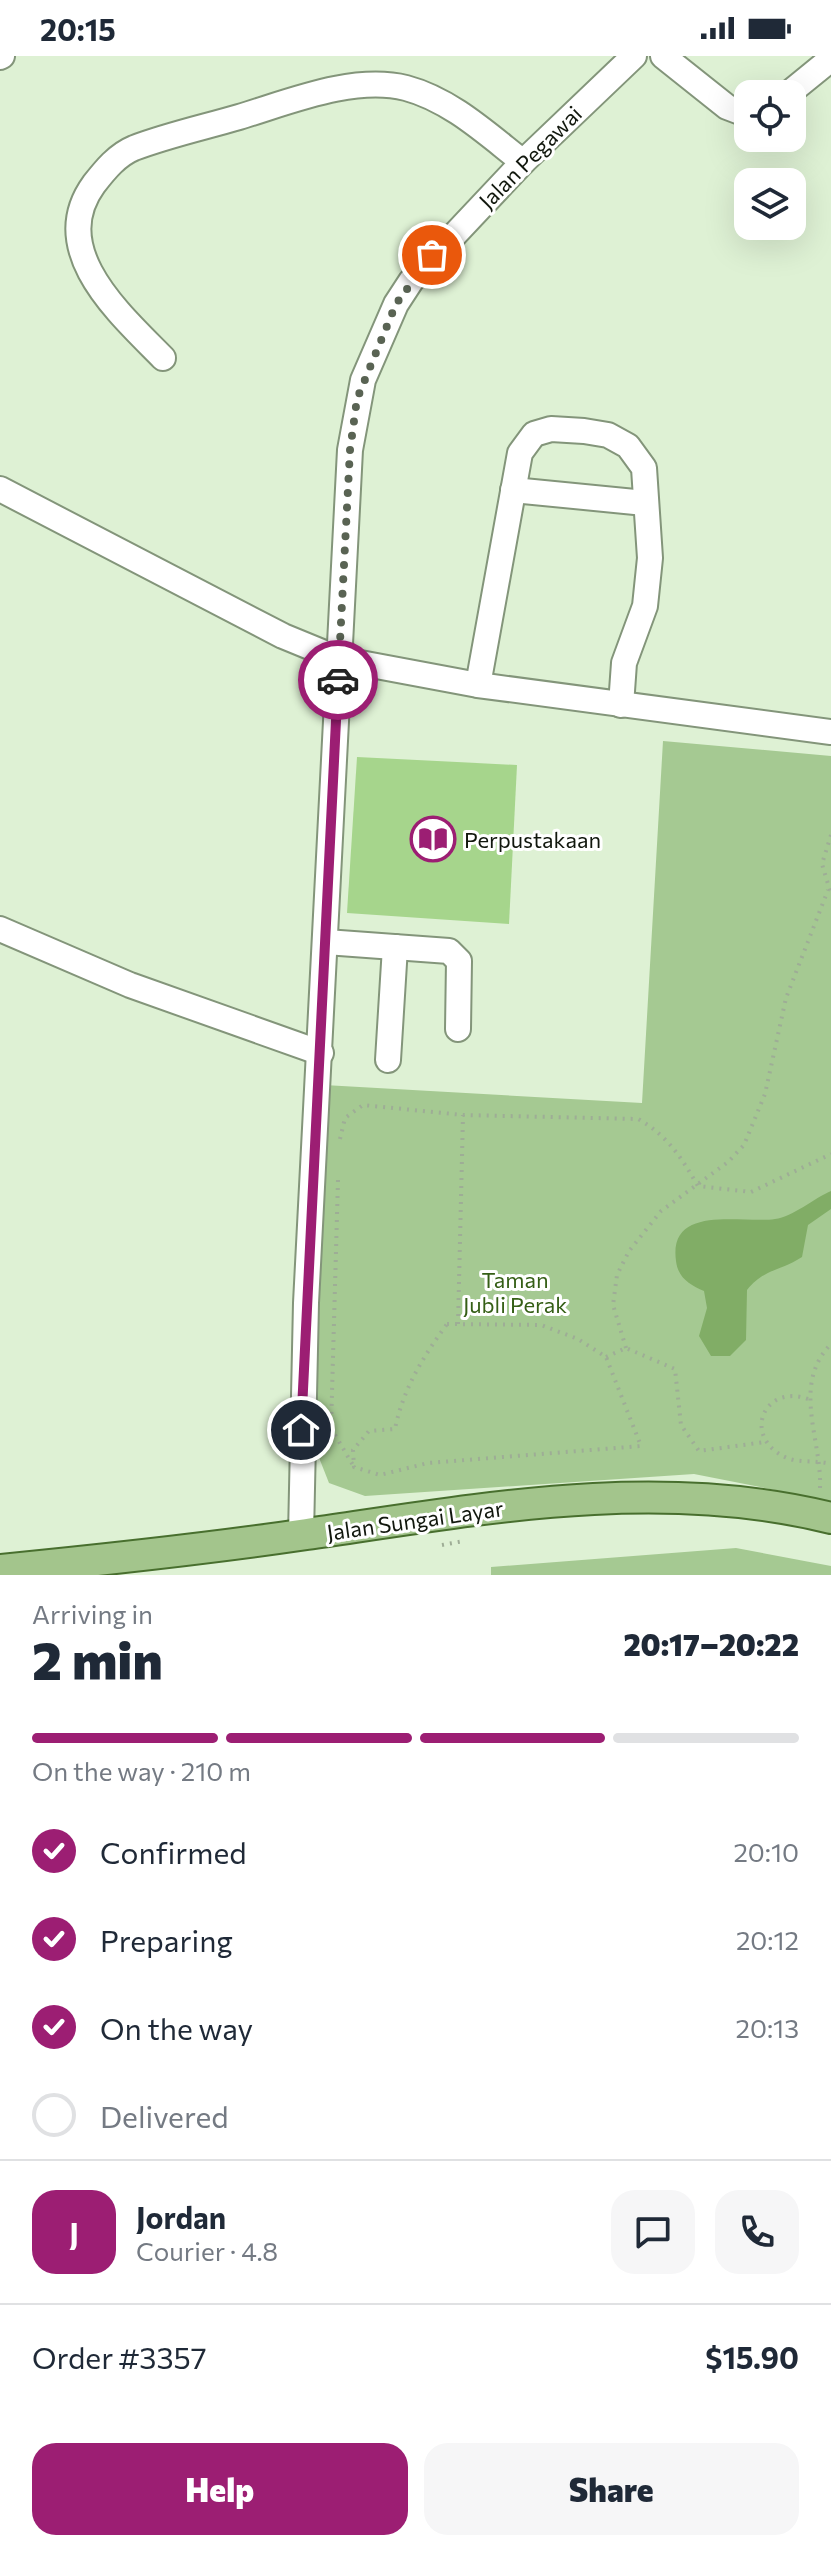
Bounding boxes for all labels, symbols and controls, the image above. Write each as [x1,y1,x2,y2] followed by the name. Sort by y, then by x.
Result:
[40,10,116,47] text: 20:15
[734,80,806,240] map controls
[734,80,806,152] button: locate
[473,100,587,214] street label: Jalan Pegawai
[734,168,806,240] button: layers
[398,221,466,289] pin
[410,233,454,277] icon: bag
[298,640,378,720] courier
[316,658,360,702] icon: car
[409,815,457,863] library icon: Perpustakaan
[464,826,601,853] place label: Perpustakaan
[463,1266,567,1318] park label: Taman Jubli Perak
[267,1396,335,1464] pin
[279,1408,323,1452] icon: home
[325,1494,505,1546] street label: Jalan Sungai Layar
[32,1598,153,1629] text: Arriving in
[623,1625,799,1662] text: 20:17–20:22
[32,1627,163,1691] text: 2 min
[32,1755,251,1786] text: On the way · 210 m
[32,1829,76,1873] icon: check
[100,1833,247,1870] text: Confirmed
[733,1836,799,1867] text: 20:10
[32,1917,76,1961] icon: check
[100,1921,233,1958] text: Preparing
[736,1924,799,1955] text: 20:12
[32,2005,76,2049] icon: check
[100,2009,253,2046] text: On the way
[736,2012,799,2043] text: 20:13
[100,2097,229,2134] text: Delivered
[611,2190,695,2274] button: chat
[715,2190,799,2274] button: phone
[136,2198,226,2235] text: Jordan
[69,2214,79,2251] text: J
[136,2235,278,2266] text: Courier · 4.8
[32,2338,207,2375] text: Order #3357
[705,2338,799,2375] text: $15.90
[32,2443,408,2535] button: Help
[424,2443,799,2535] button: Share

